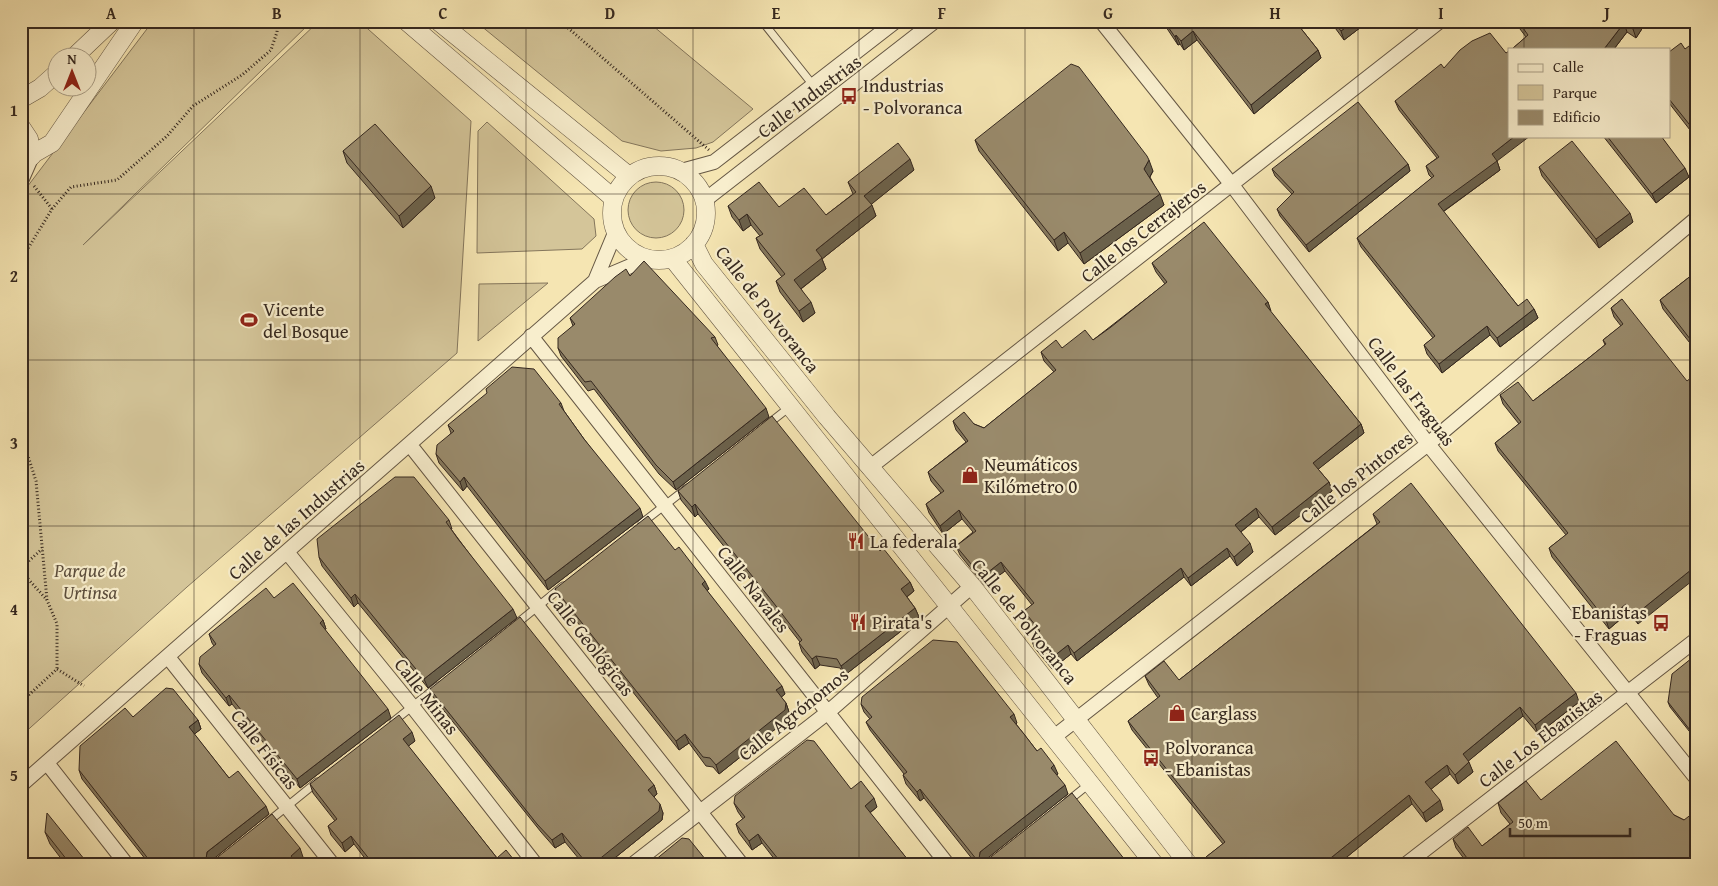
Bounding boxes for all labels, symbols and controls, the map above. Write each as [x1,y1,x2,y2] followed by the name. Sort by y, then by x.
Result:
[106,1,117,25] text: A
[272,1,282,25] text: B
[438,1,448,25] text: C
[605,1,615,25] text: D
[772,1,781,25] text: E
[938,1,946,25] text: F
[1103,1,1113,25] text: G
[1269,1,1281,25] text: H
[1438,1,1444,25] text: I
[1601,1,1610,25] text: J
[48,48,98,98] north arrow
[751,48,867,144] street label: Calle Industrias
[1508,48,1670,138] legend
[67,49,77,69] text: N
[1553,56,1584,77] text: Calle
[863,71,962,121] place label: Industrias - Polvoranca
[1553,82,1597,103] text: Parque
[839,86,859,106] bus stop icon: Industrias - Polvoranca
[10,98,18,122] text: 1
[1553,106,1601,127] text: Edificio
[1074,173,1212,289] street label: Calle los Cerrajeros
[709,239,827,379] street label: Calle de Polvoranca
[10,264,18,288] text: 2
[263,295,349,345] place label: Vicente del Bosque
[239,310,259,330] sports icon: Vicente del Bosque
[1361,330,1463,452] street label: Calle las Fraguas
[1294,424,1418,530] street label: Calle los Pintores
[10,431,18,455] text: 3
[984,450,1078,500] place label: Neumáticos Kilómetro 0
[221,452,371,586] street label: Calle de las Industrias
[960,465,980,485] shop icon: Neumáticos Kilómetro 0
[870,527,957,555] place label: La federala
[846,531,866,551] restaurant icon: La federala
[711,539,797,639] street label: Calle Navales
[965,552,1085,690] street label: Calle de Polvoranca
[53,556,126,606] park label: Parque de Urtinsa
[541,584,641,702] street label: Calle Geológicas
[10,597,18,621] text: 4
[1572,598,1647,648] place label: Ebanistas - Fraguas
[872,608,932,636] place label: Pirata's
[848,612,868,632] restaurant icon: Pirata's
[1651,613,1671,633] bus stop icon: Ebanistas - Fraguas
[388,651,466,741] street label: Calle Minas
[732,661,854,767] street label: Calle Agrónomos
[1472,682,1608,794] street label: Calle Los Ebanistas
[1191,699,1257,727] place label: Carglass
[225,703,305,795] street label: Calle Físicas
[1167,703,1187,723] shop icon: Carglass
[1165,733,1254,783] place label: Polvoranca - Ebanistas
[1141,748,1161,768] bus stop icon: Polvoranca - Ebanistas
[10,763,18,787] text: 5
[1510,806,1630,838] scale bar
[1518,812,1549,833] text: 50 m

